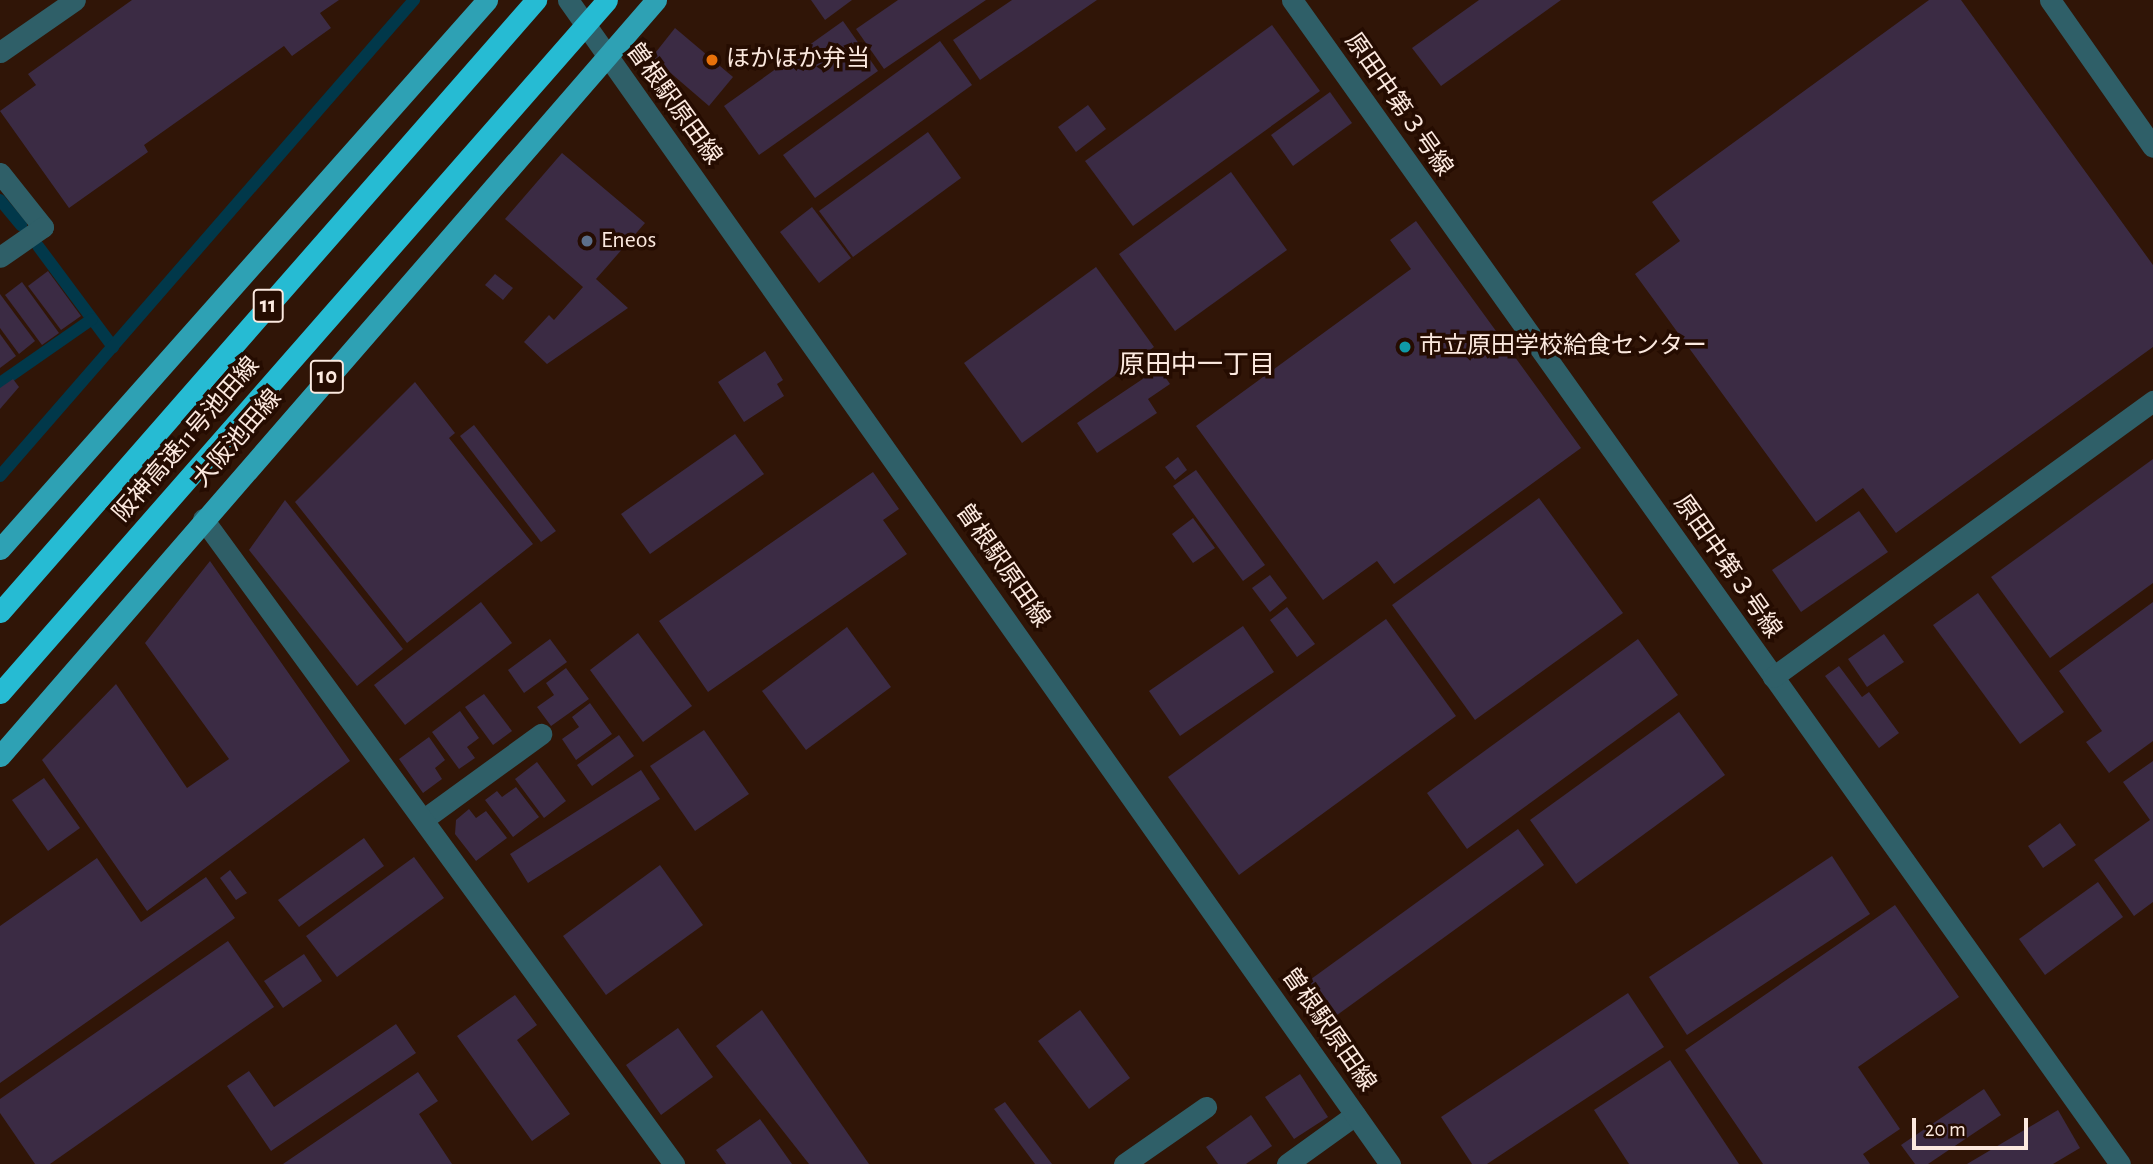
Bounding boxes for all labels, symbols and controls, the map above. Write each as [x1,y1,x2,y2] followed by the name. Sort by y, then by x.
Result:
[1338,28,1458,182] street label: 原田中第３号線
[619,37,727,171] street label: 曽根駅原田線
[726,46,870,74] place label: ほかほか弁当
[704,52,720,68] marker: ほかほか弁当
[601,227,656,255] place label: Eneos
[579,233,595,249] marker: Eneos
[252,286,284,326] road number: 11
[1419,333,1707,361] place label: 市立原田学校給食センター
[1397,339,1413,355] marker: 市立原田学校給食センター
[1119,350,1275,382] district label: 原田中一丁目
[108,352,266,528] street label: 阪神高速11号池田線
[310,358,344,396] road number: 10
[188,384,288,494] street label: 大阪池田線
[1667,490,1787,644] street label: 原田中第３号線
[949,499,1055,633] street label: 曽根駅原田線
[1275,963,1381,1097] street label: 曽根駅原田線
[1915,1104,2030,1148] scale bar
[1925,1119,1966,1140] text: 20 m

